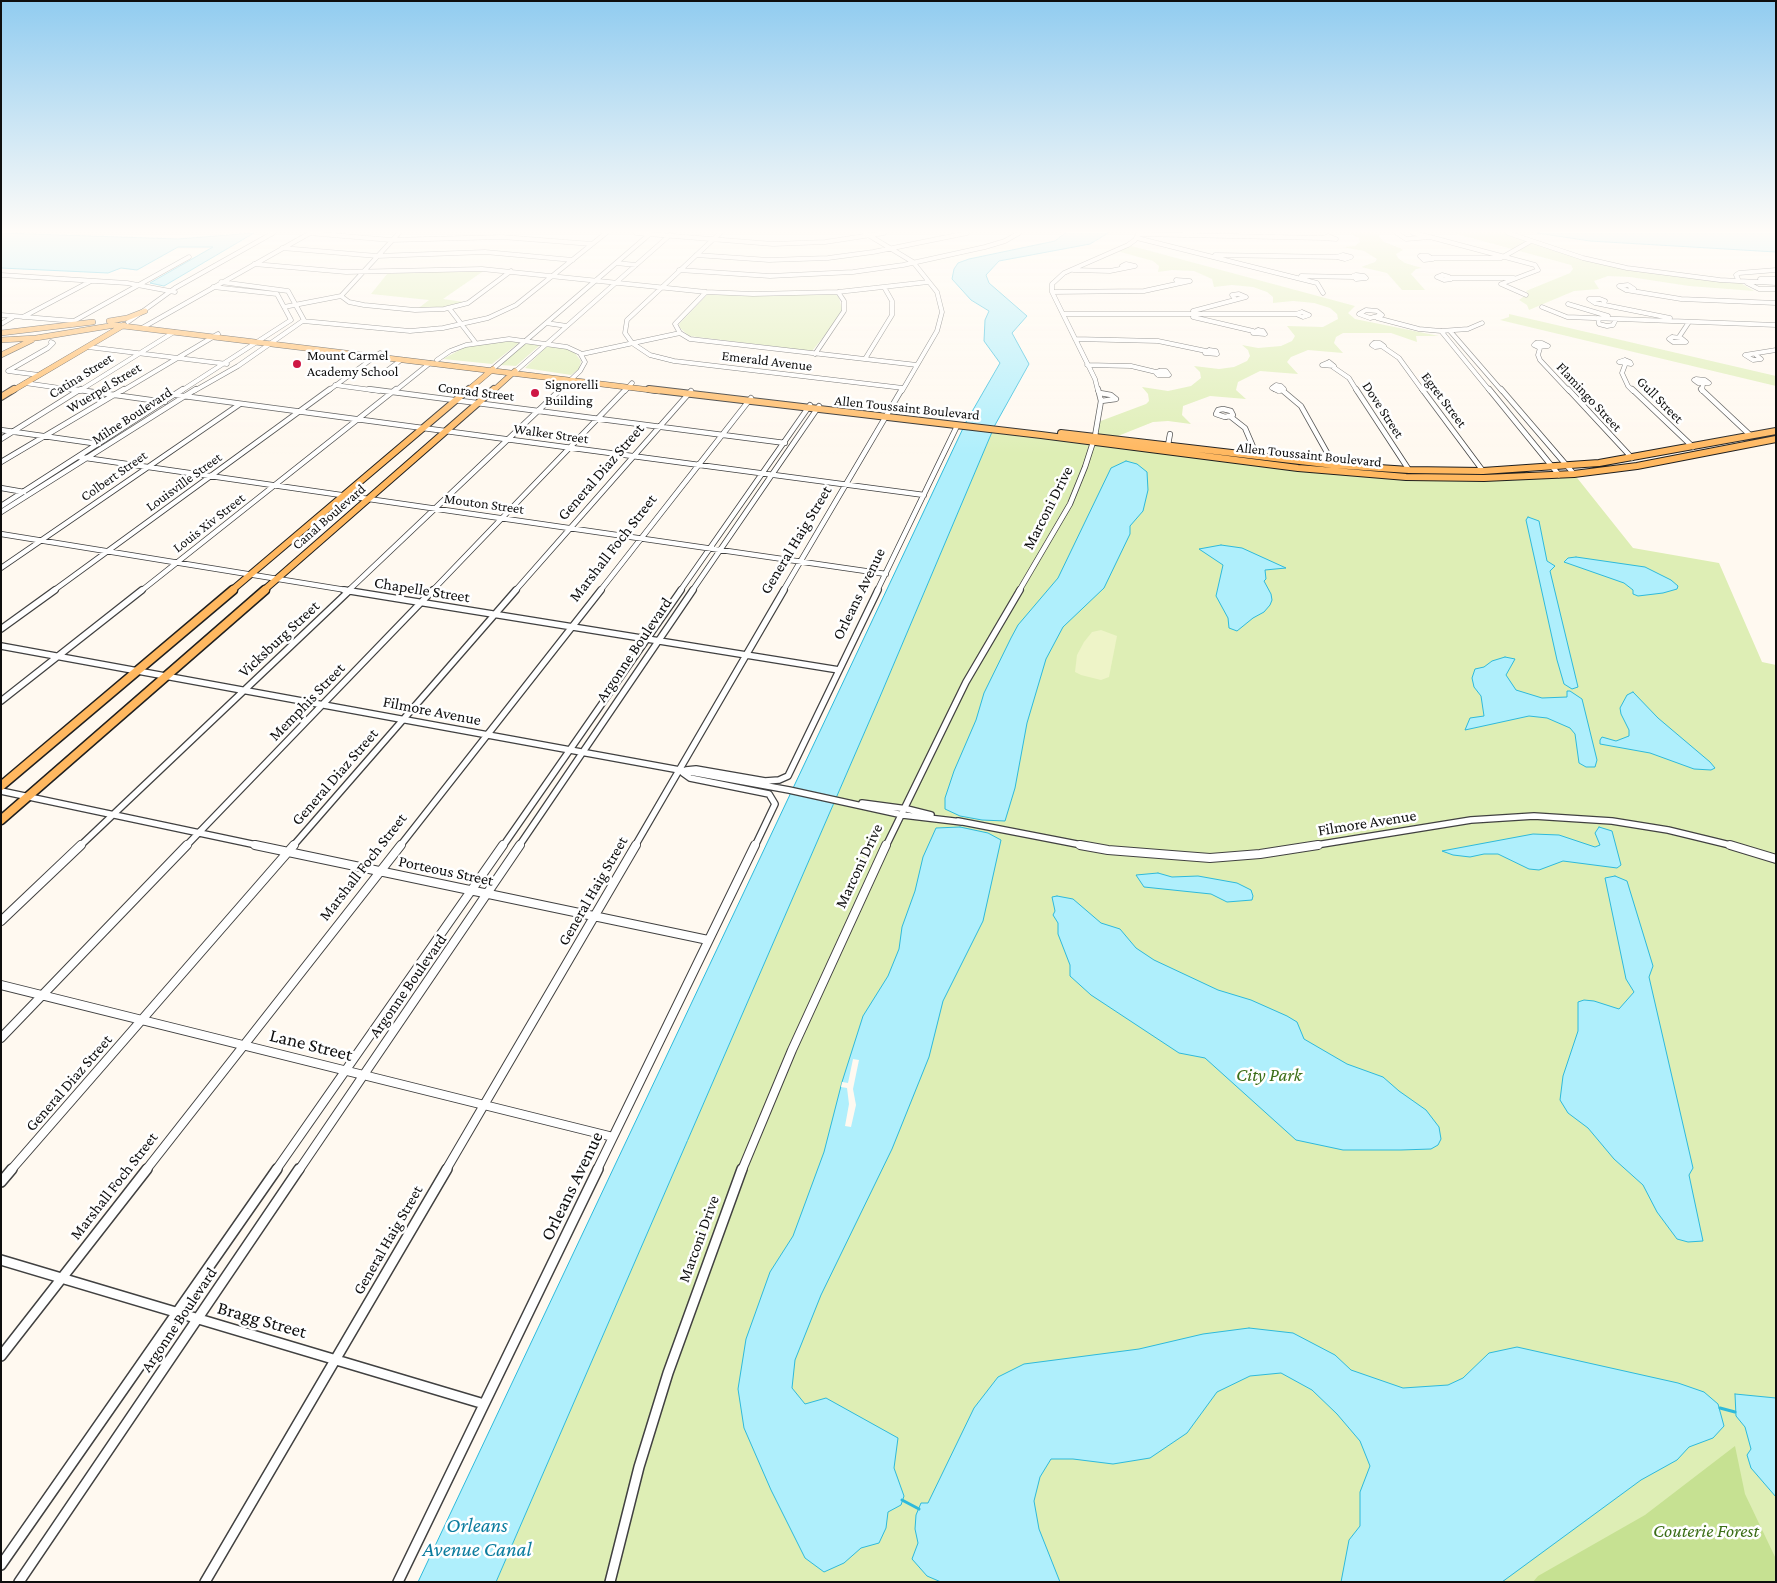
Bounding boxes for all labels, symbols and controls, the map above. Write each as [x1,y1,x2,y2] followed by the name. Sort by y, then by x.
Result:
[721,347,813,375] street label: Emerald Avenue
[307,348,398,381] place label: Mount Carmel Academy School
[46,350,116,402] street label: Catina Street
[291,358,303,370] marker: Mount Carmel Academy School
[64,359,144,417] street label: Wuerpel Street
[1553,359,1625,435] street label: Flamingo Street
[1418,369,1470,431] street label: Egret Street
[1633,373,1687,427] street label: Gull Street
[545,377,598,410] place label: Signorelli Building
[437,379,515,405] street label: Conrad Street
[1358,379,1408,441] street label: Dove Street
[89,384,175,448] street label: Milne Boulevard
[529,387,541,399] marker: Signorelli Building
[834,392,980,424] street label: Allen Toussaint Boulevard
[512,420,590,448] street label: Walker Street
[554,420,648,524] street label: General Diaz Street
[1236,439,1382,471] street label: Allen Toussaint Boulevard
[78,447,150,505] street label: Colbert Street
[143,449,225,515] street label: Louisville Street
[1019,463,1077,553] street label: Marconi Drive
[289,481,369,553] street label: Canal Boulevard
[756,482,836,598] street label: General Haig Street
[170,490,248,556] street label: Louis Xiv Street
[443,490,525,518] street label: Mouton Street
[565,490,661,606] street label: Marshall Foch Street
[828,545,890,643] street label: Orleans Avenue
[373,573,471,607] street label: Chapelle Street
[592,594,676,706] street label: Argonne Boulevard
[235,597,323,681] street label: Vicksburg Street
[265,659,349,745] street label: Memphis Street
[381,692,483,730] street label: Filmore Avenue
[288,725,382,829] street label: General Diaz Street
[1316,806,1418,840] street label: Filmore Avenue
[315,809,411,925] street label: Marshall Foch Street
[831,821,887,911] street label: Marconi Drive
[554,833,632,949] street label: General Haig Street
[397,852,495,890] street label: Porteous Street
[365,930,451,1042] street label: Argonne Boulevard
[267,1024,355,1066] street label: Lane Street
[22,1031,116,1135] street label: General Diaz Street
[1236,1064,1302,1086] park label: City Park
[66,1128,162,1244] street label: Marshall Foch Street
[536,1128,608,1244] street label: Orleans Avenue
[349,1182,427,1298] street label: General Haig Street
[674,1193,724,1285] street label: Marconi Drive
[137,1264,221,1376] street label: Argonne Boulevard
[215,1296,309,1344] street label: Bragg Street
[422,1513,532,1563] water label: Orleans Avenue Canal
[1653,1520,1759,1542] park label: Couterie Forest

